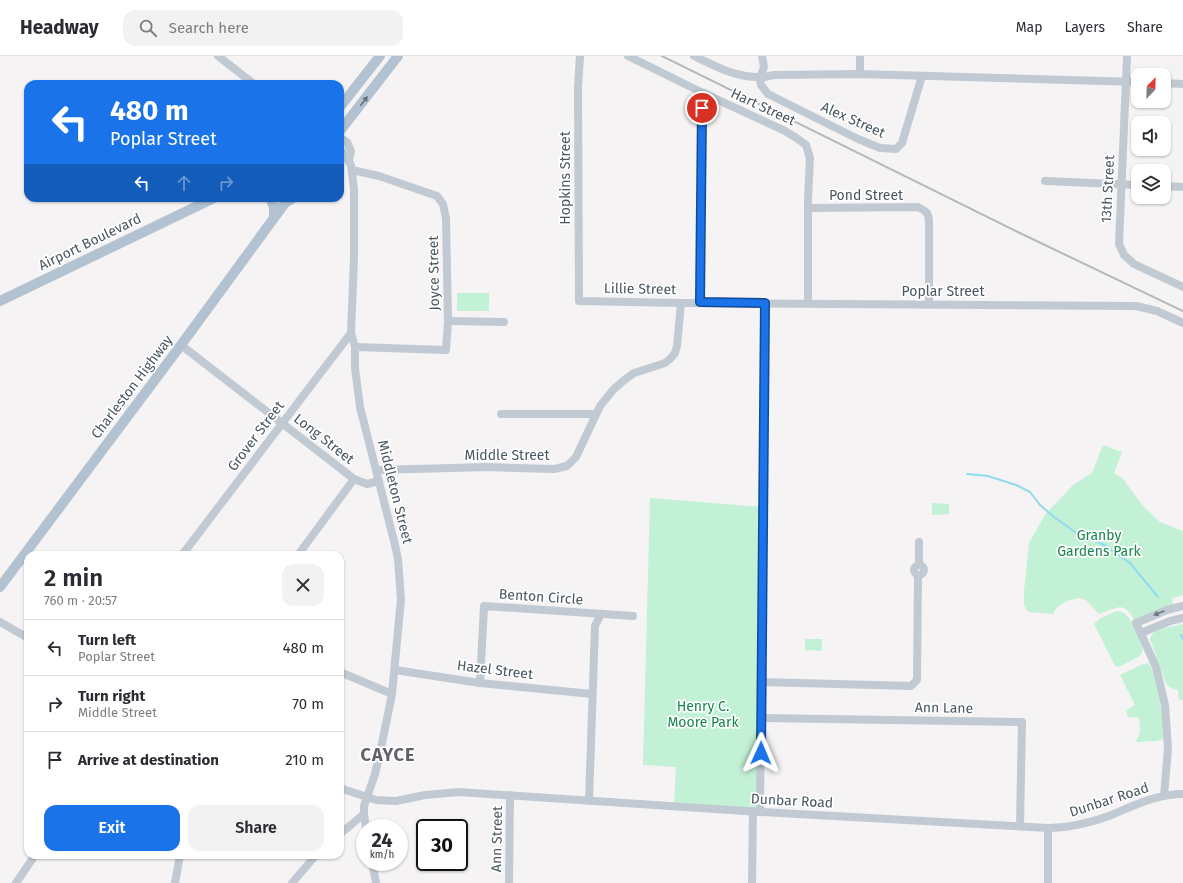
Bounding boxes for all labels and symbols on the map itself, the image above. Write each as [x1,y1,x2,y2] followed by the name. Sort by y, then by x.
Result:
[1131,68,1171,108] north arrow
[728,85,799,130] street label: Hart Street
[685,91,719,125] pin
[359,95,368,106] one-way arrow
[818,98,888,142] street label: Alex Street
[557,130,574,225] street label: Hopkins Street
[1098,154,1118,223] street label: 13th Street
[829,187,904,204] street label: Pond Street
[36,210,144,274] street label: Airport Boulevard
[425,234,443,311] street label: Joyce Street
[604,280,677,298] street label: Lillie Street
[902,283,985,300] street label: Poplar Street
[88,332,177,442] street label: Charleston Highway
[224,397,288,474] street label: Grover Street
[290,410,358,468] street label: Long Street
[374,438,416,546] street label: Middleton Street
[465,447,550,464] street label: Middle Street
[1057,527,1142,560] park label: Granby Gardens Park
[498,586,584,608] street label: Benton Circle
[1153,611,1165,617] one-way arrow
[456,657,535,683] street label: Hazel Street
[667,698,739,731] park label: Henry C. Moore Park
[915,699,973,717] street label: Ann Lane
[740,732,782,774] position arrow
[361,744,415,766] district label: CAYCE
[1067,779,1151,821] street label: Dunbar Road
[750,790,834,812] street label: Dunbar Road
[488,805,506,872] street label: Ann Street
[416,819,468,871] speed limit sign: 30

